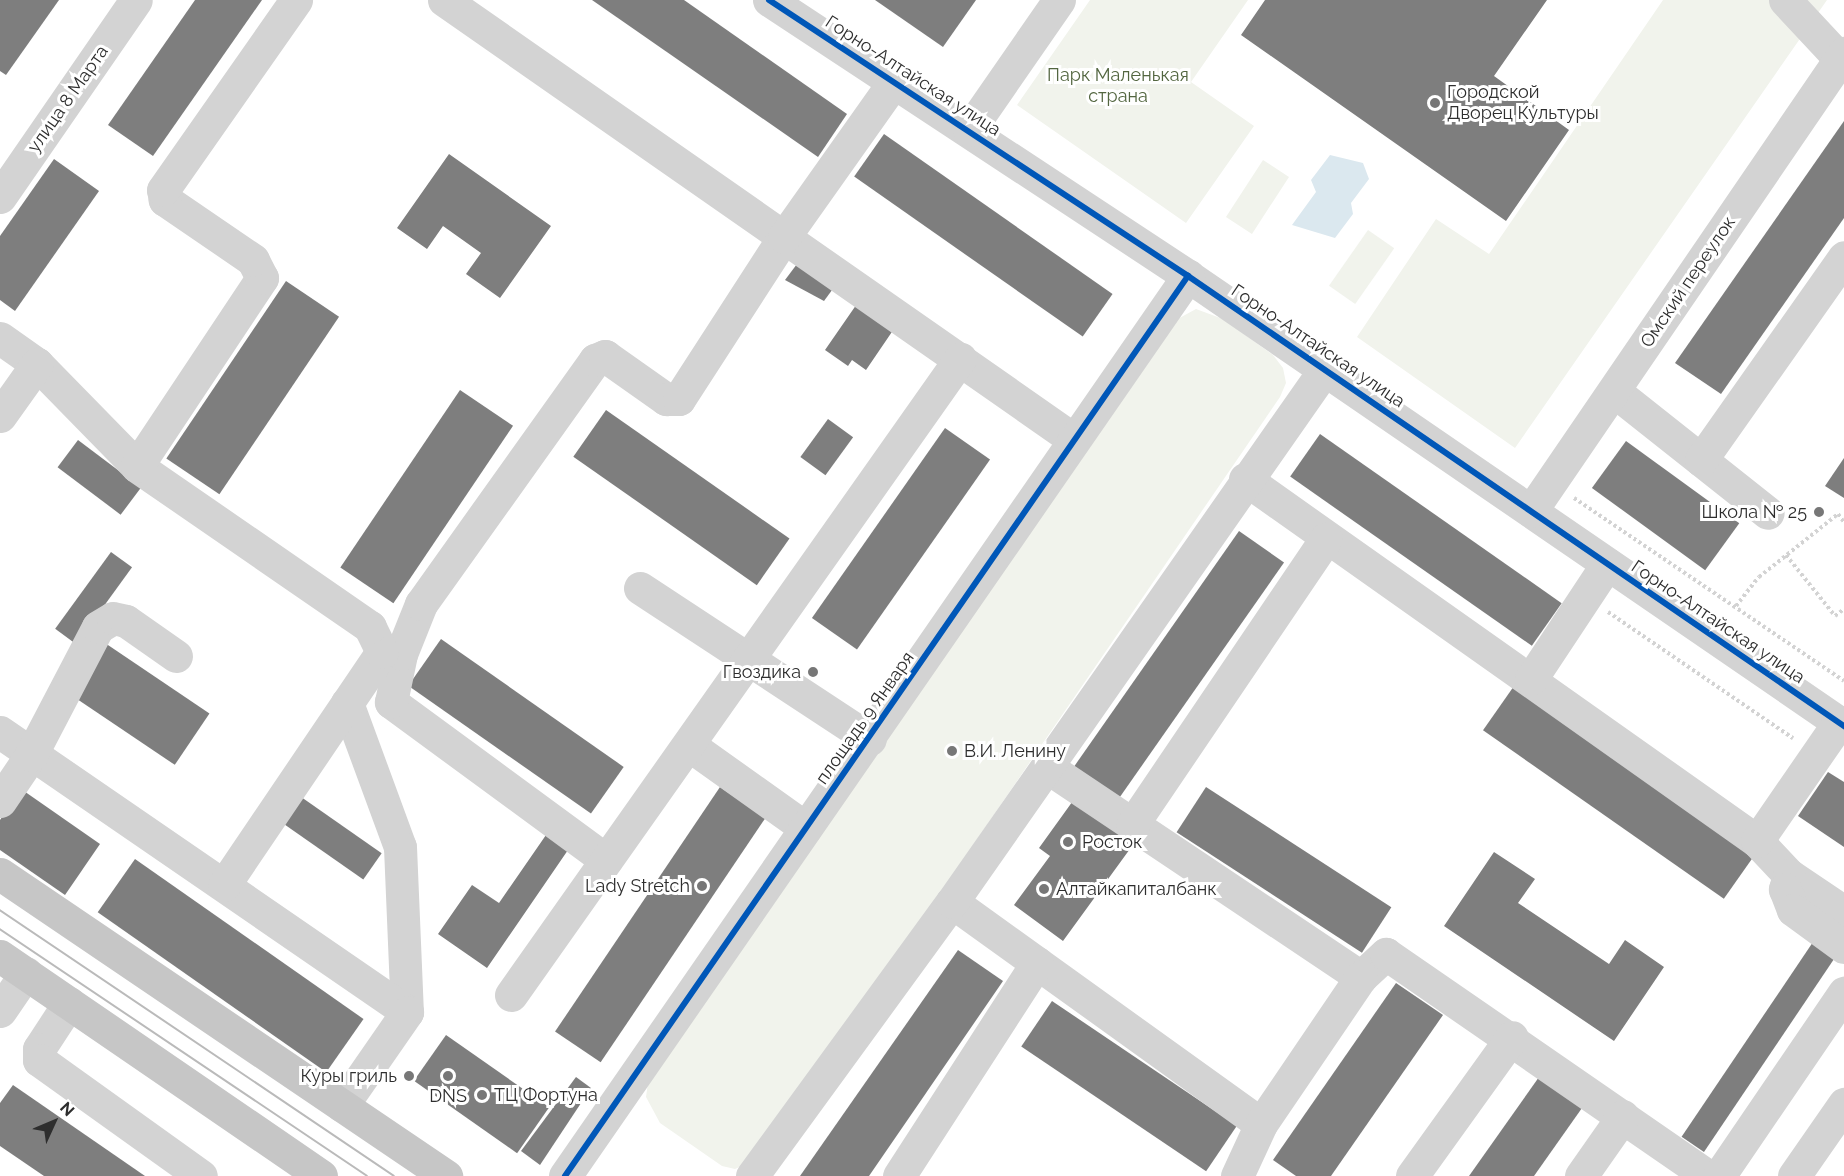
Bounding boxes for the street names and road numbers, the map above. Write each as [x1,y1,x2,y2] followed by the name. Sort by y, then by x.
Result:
[821,11,1005,141] street label: Горно-Алтайская улица
[23,41,113,157] street label: улица 8 Марта
[1636,212,1740,352] street label: Омский переулок
[1227,280,1409,412] street label: Горно-Алтайская улица
[1627,556,1809,688] street label: Горно-Алтайская улица
[811,648,919,788] street label: площадь 9 Января

